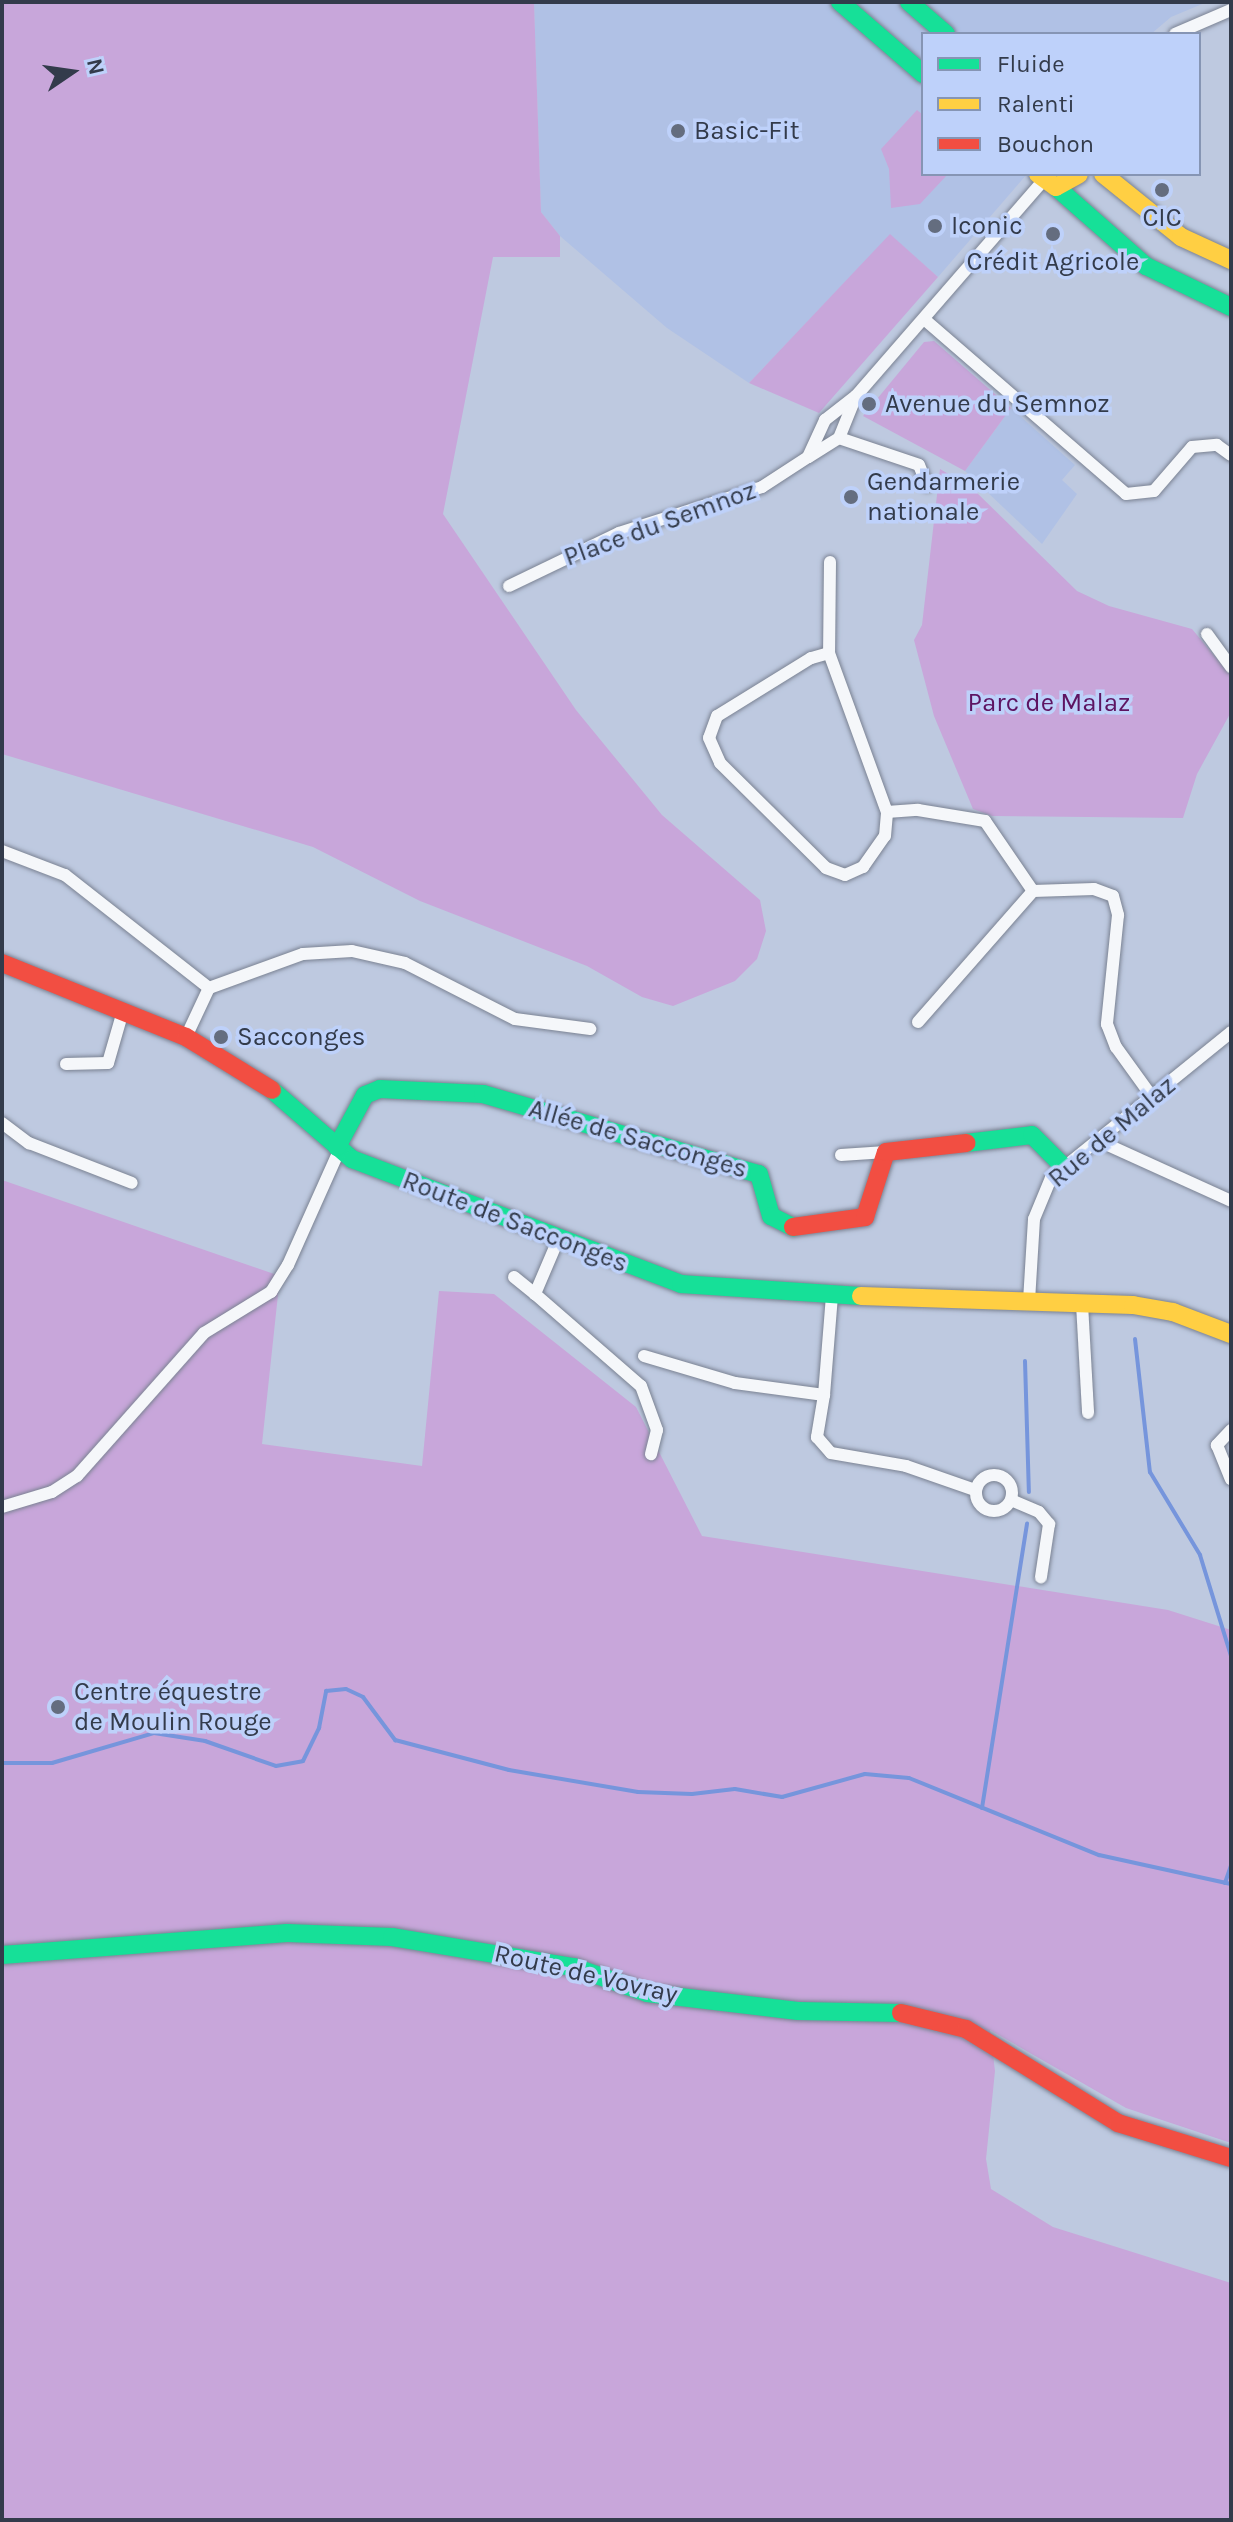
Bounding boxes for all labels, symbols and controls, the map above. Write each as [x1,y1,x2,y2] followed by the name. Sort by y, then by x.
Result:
[32,32,112,112] north arrow
[921,32,1201,176] legend
[997,50,1065,78] text: Fluide
[81,56,110,77] text: N
[997,90,1075,118] text: Ralenti
[694,115,799,147] place label: Basic-Fit
[669,122,687,140] marker: Basic-Fit
[997,130,1094,158] text: Bouchon
[1153,181,1171,199] marker: CIC
[1142,202,1182,234] place label: CIC
[951,210,1023,242] place label: Iconic
[926,217,944,235] marker: Iconic
[1044,225,1062,243] marker: Crédit Agricole
[967,246,1139,278] place label: Crédit Agricole
[885,388,1110,420] place label: Avenue du Semnoz
[860,395,878,413] marker: Avenue du Semnoz
[867,466,1020,528] place label: Gendarmerie nationale
[560,475,760,573] street label: Place du Semnoz
[842,488,860,506] marker: Gendarmerie nationale
[968,687,1130,719] park label: Parc de Malaz
[237,1021,365,1053] place label: Sacconges
[212,1028,230,1046] marker: Sacconges
[1042,1070,1182,1194] street label: Rue de Malaz
[525,1093,751,1185] street label: Allée de Sacconges
[398,1165,632,1279] street label: Route de Sacconges
[74,1676,272,1738] place label: Centre équestre de Moulin Rouge
[49,1698,67,1716] marker: Centre équestre de Moulin Rouge
[491,1938,681,2010] street label: Route de Vovray

